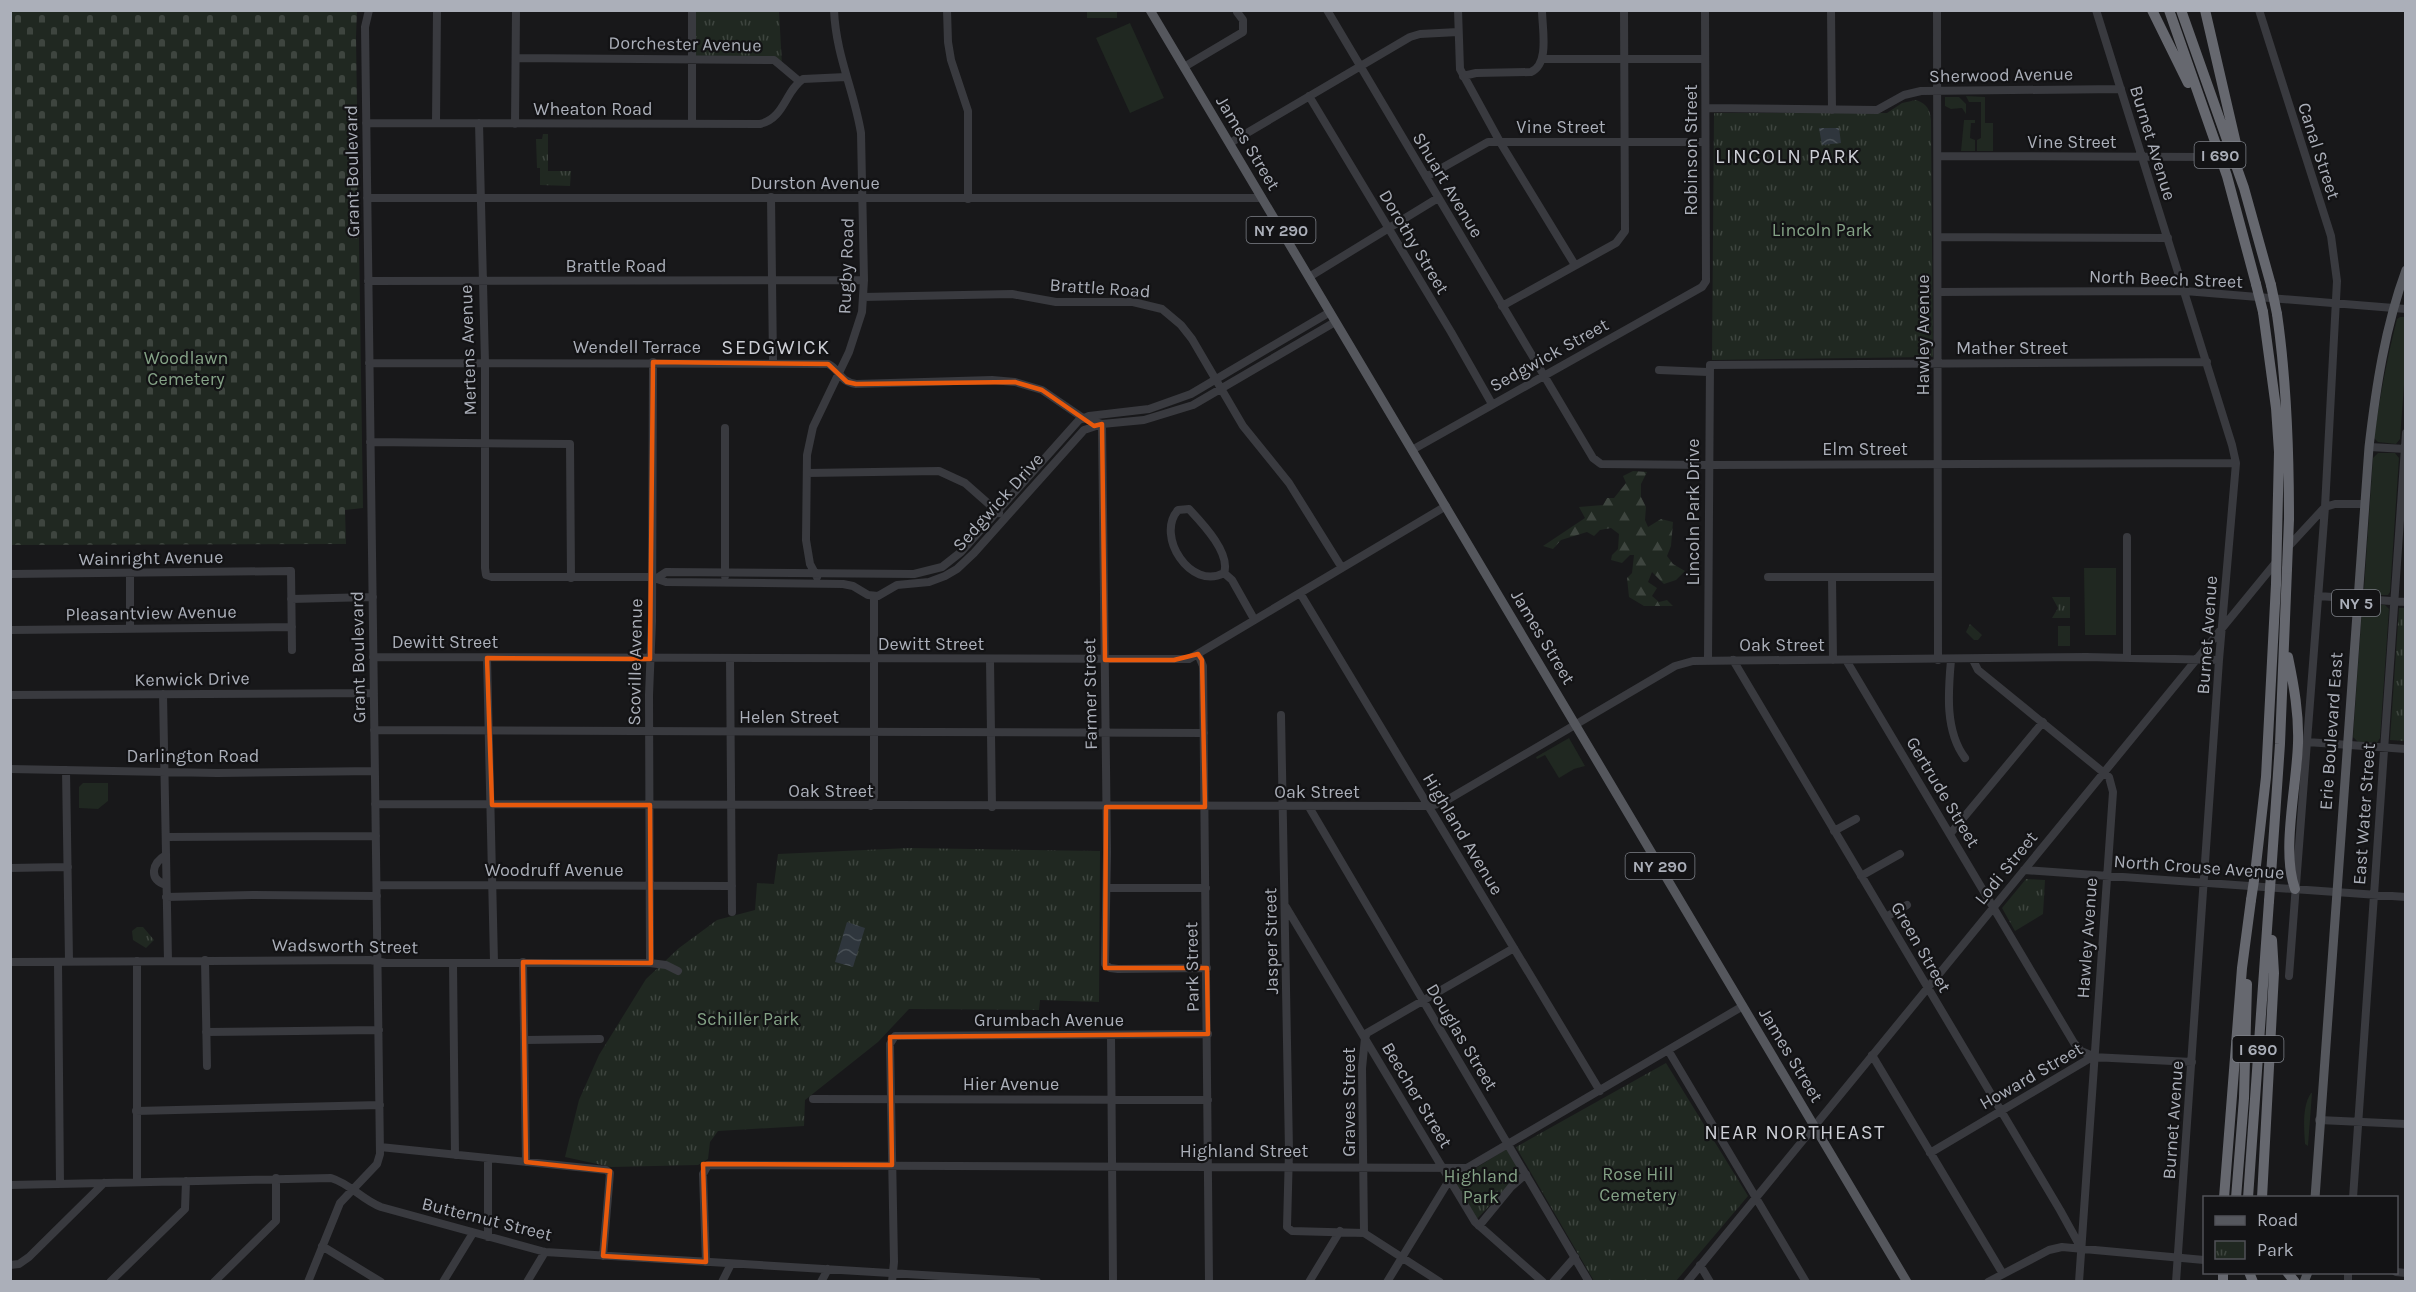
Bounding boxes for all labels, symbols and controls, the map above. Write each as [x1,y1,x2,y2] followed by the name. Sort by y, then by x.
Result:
[608,32,762,56] street label: Dorchester Avenue
[1929,63,2073,87] street label: Sherwood Avenue
[2125,83,2181,203] street label: Burnet Avenue
[1680,84,1702,216] street label: Robinson Street
[1211,92,1285,194] street label: James Street
[533,98,653,120] street label: Wheaton Road
[2293,100,2345,202] street label: Canal Street
[340,105,364,237] street label: Grant Boulevard
[1516,116,1606,138] street label: Vine Street
[1408,128,1488,242] street label: Shuart Avenue
[2027,131,2117,153] street label: Vine Street
[2194,142,2246,168] road number: I 690
[1715,145,1861,168] district label: LINCOLN PARK
[750,172,880,194] street label: Durston Avenue
[1374,186,1454,298] street label: Dorothy Street
[833,217,859,315] street label: Rugby Road
[1246,217,1316,243] road number: NY 290
[1772,219,1872,241] park label: Lincoln Park
[565,255,667,277] street label: Brattle Road
[2089,265,2244,293] street label: North Beech Street
[1049,273,1151,303] street label: Brattle Road
[1912,274,1934,396] street label: Hawley Avenue
[455,284,481,416] street label: Mertens Avenue
[1486,313,1612,397] street label: Sedgwick Street
[573,336,701,358] street label: Wendell Terrace
[721,336,831,359] district label: SEDGWICK
[1956,337,2068,359] street label: Mather Street
[144,347,228,390] park label: Woodlawn Cemetery
[1822,438,1908,460] street label: Elm Street
[1682,439,1704,585] street label: Lincoln Park Drive
[948,448,1048,556] street label: Sedgwick Drive
[78,546,224,570] street label: Wainright Avenue
[2192,575,2222,695] street label: Burnet Avenue
[1506,586,1580,688] street label: James Street
[2332,590,2380,616] road number: NY 5
[346,591,370,723] street label: Grant Boulevard
[623,598,647,726] street label: Scoville Avenue
[65,601,237,625] street label: Pleasantview Avenue
[392,631,499,653] street label: Dewitt Street
[878,633,985,655] street label: Dewitt Street
[1739,634,1825,656] street label: Oak Street
[1078,638,1102,750] street label: Farmer Street
[2315,651,2348,811] street label: Erie Boulevard East
[134,667,250,691] street label: Kenwick Drive
[739,706,839,728] street label: Helen Street
[1901,733,1985,851] street label: Gertrude Street
[2348,742,2380,886] street label: East Water Street
[127,745,259,767] street label: Darlington Road
[1418,769,1508,899] street label: Highland Avenue
[788,780,874,802] street label: Oak Street
[1274,781,1360,803] street label: Oak Street
[1970,827,2042,909] street label: Lodi Street
[2113,850,2285,884] street label: North Crouse Avenue
[1626,853,1694,879] road number: NY 290
[484,859,624,881] street label: Woodruff Avenue
[2072,877,2102,999] street label: Hawley Avenue
[1259,887,1283,994] street label: Jasper Street
[1886,898,1956,996] street label: Green Street
[1180,921,1204,1012] street label: Park Street
[272,934,419,958] street label: Wadsworth Street
[1421,980,1503,1095] street label: Douglas Street
[1754,1004,1828,1106] street label: James Street
[696,1008,800,1030] park label: Schiller Park
[974,1009,1124,1031] street label: Grumbach Avenue
[2232,1036,2284,1062] road number: I 690
[1975,1037,2087,1114] street label: Howard Street
[1377,1038,1457,1152] street label: Beecher Street
[1338,1047,1360,1157] street label: Graves Street
[2158,1060,2188,1180] street label: Burnet Avenue
[963,1073,1059,1095] street label: Hier Avenue
[1704,1121,1886,1144] district label: NEAR NORTHEAST
[1180,1140,1309,1162] street label: Highland Street
[1599,1163,1677,1206] park label: Rose Hill Cemetery
[1444,1165,1518,1208] park label: Highland Park
[420,1192,555,1246] street label: Butternut Street
[2203,1196,2398,1274] legend
[2257,1209,2298,1231] text: Road
[2257,1239,2294,1261] text: Park

